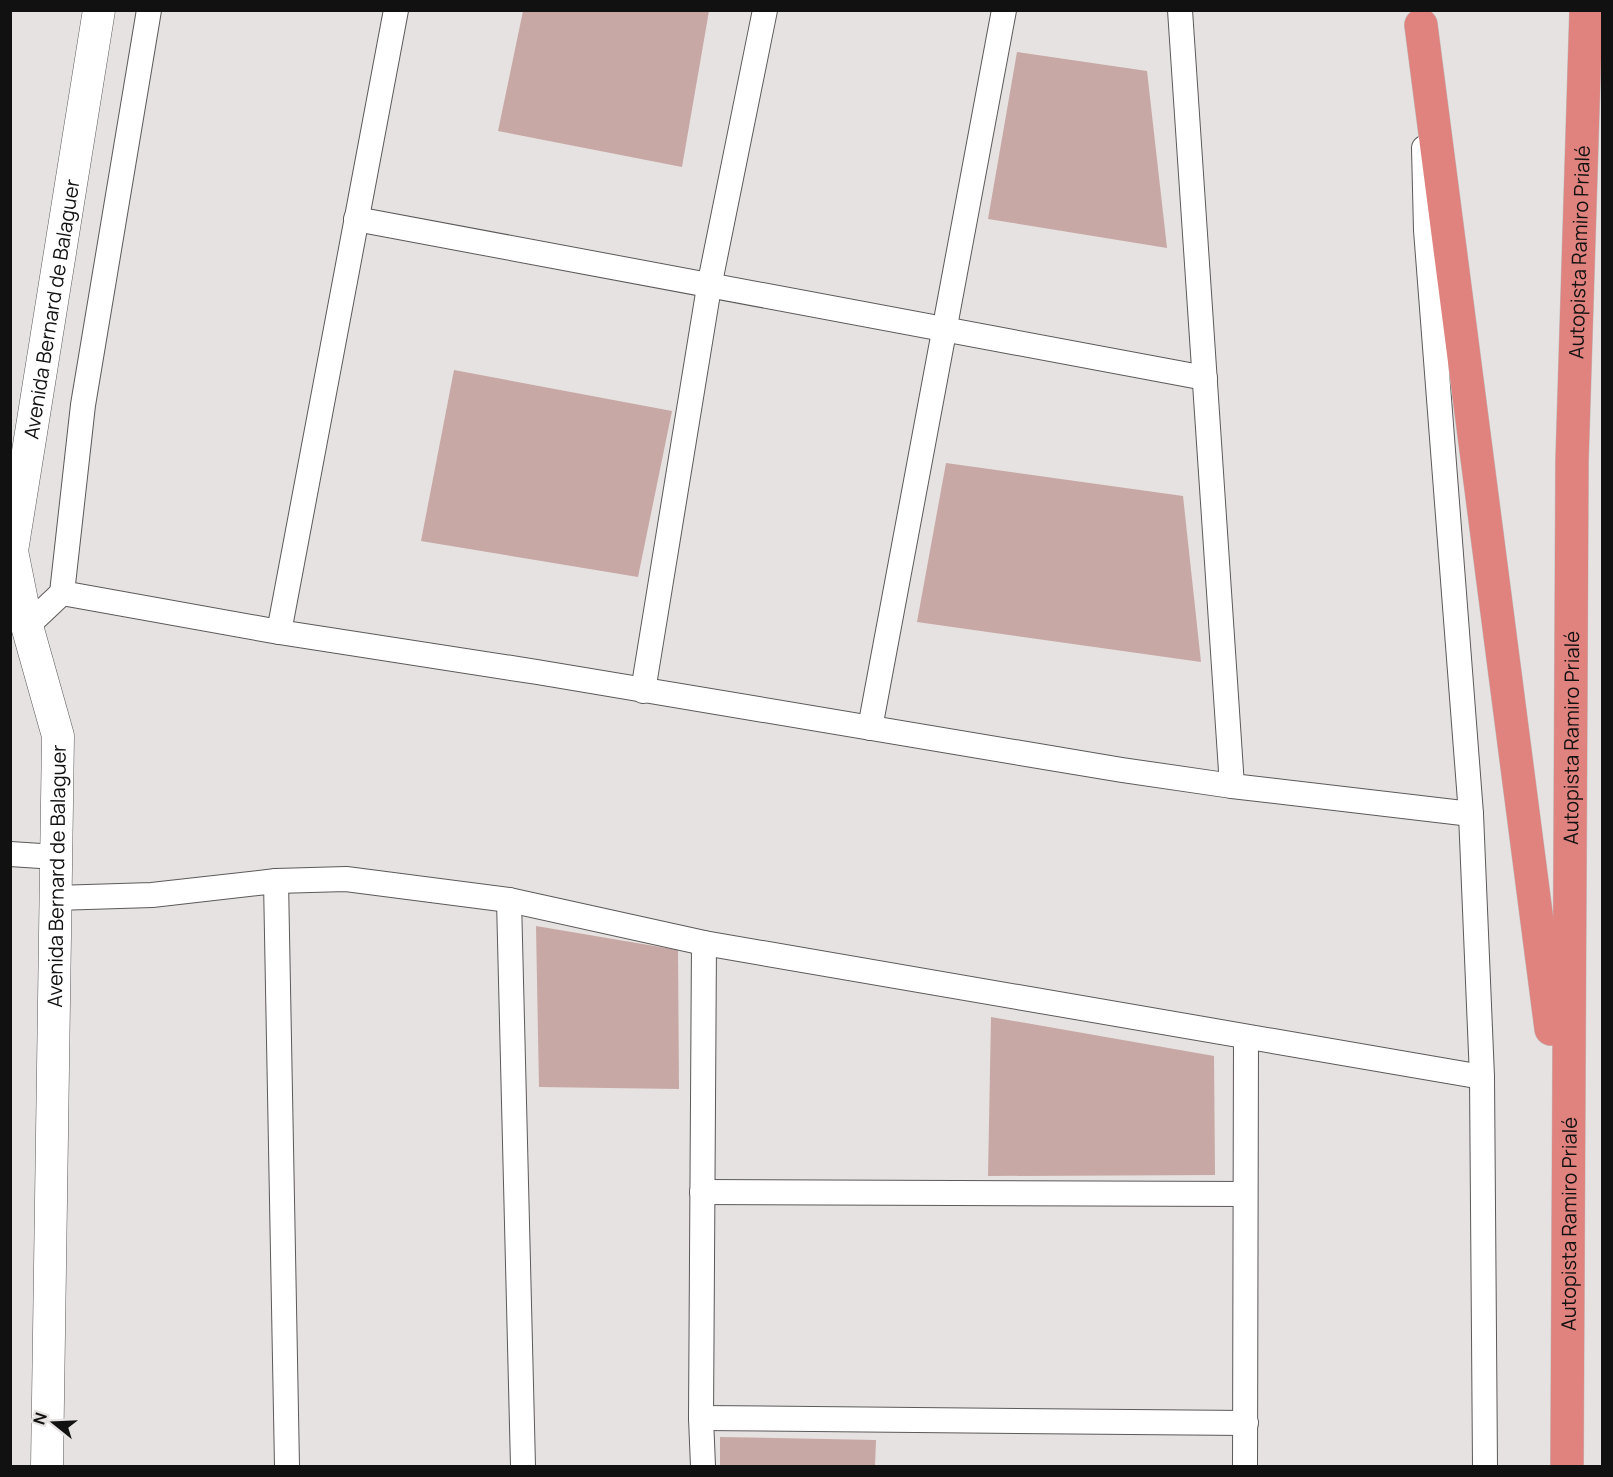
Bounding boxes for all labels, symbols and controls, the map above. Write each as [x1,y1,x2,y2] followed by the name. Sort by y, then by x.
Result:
[1562,145,1595,359] street label: Autopista Ramiro Prialé
[17,177,85,441] street label: Avenida Bernard de Balaguer
[1557,631,1585,845] street label: Autopista Ramiro Prialé
[40,744,71,1008] street label: Avenida Bernard de Balaguer
[1554,1117,1582,1331] street label: Autopista Ramiro Prialé
[24,1393,84,1453] north arrow
[27,1409,52,1427] text: N

